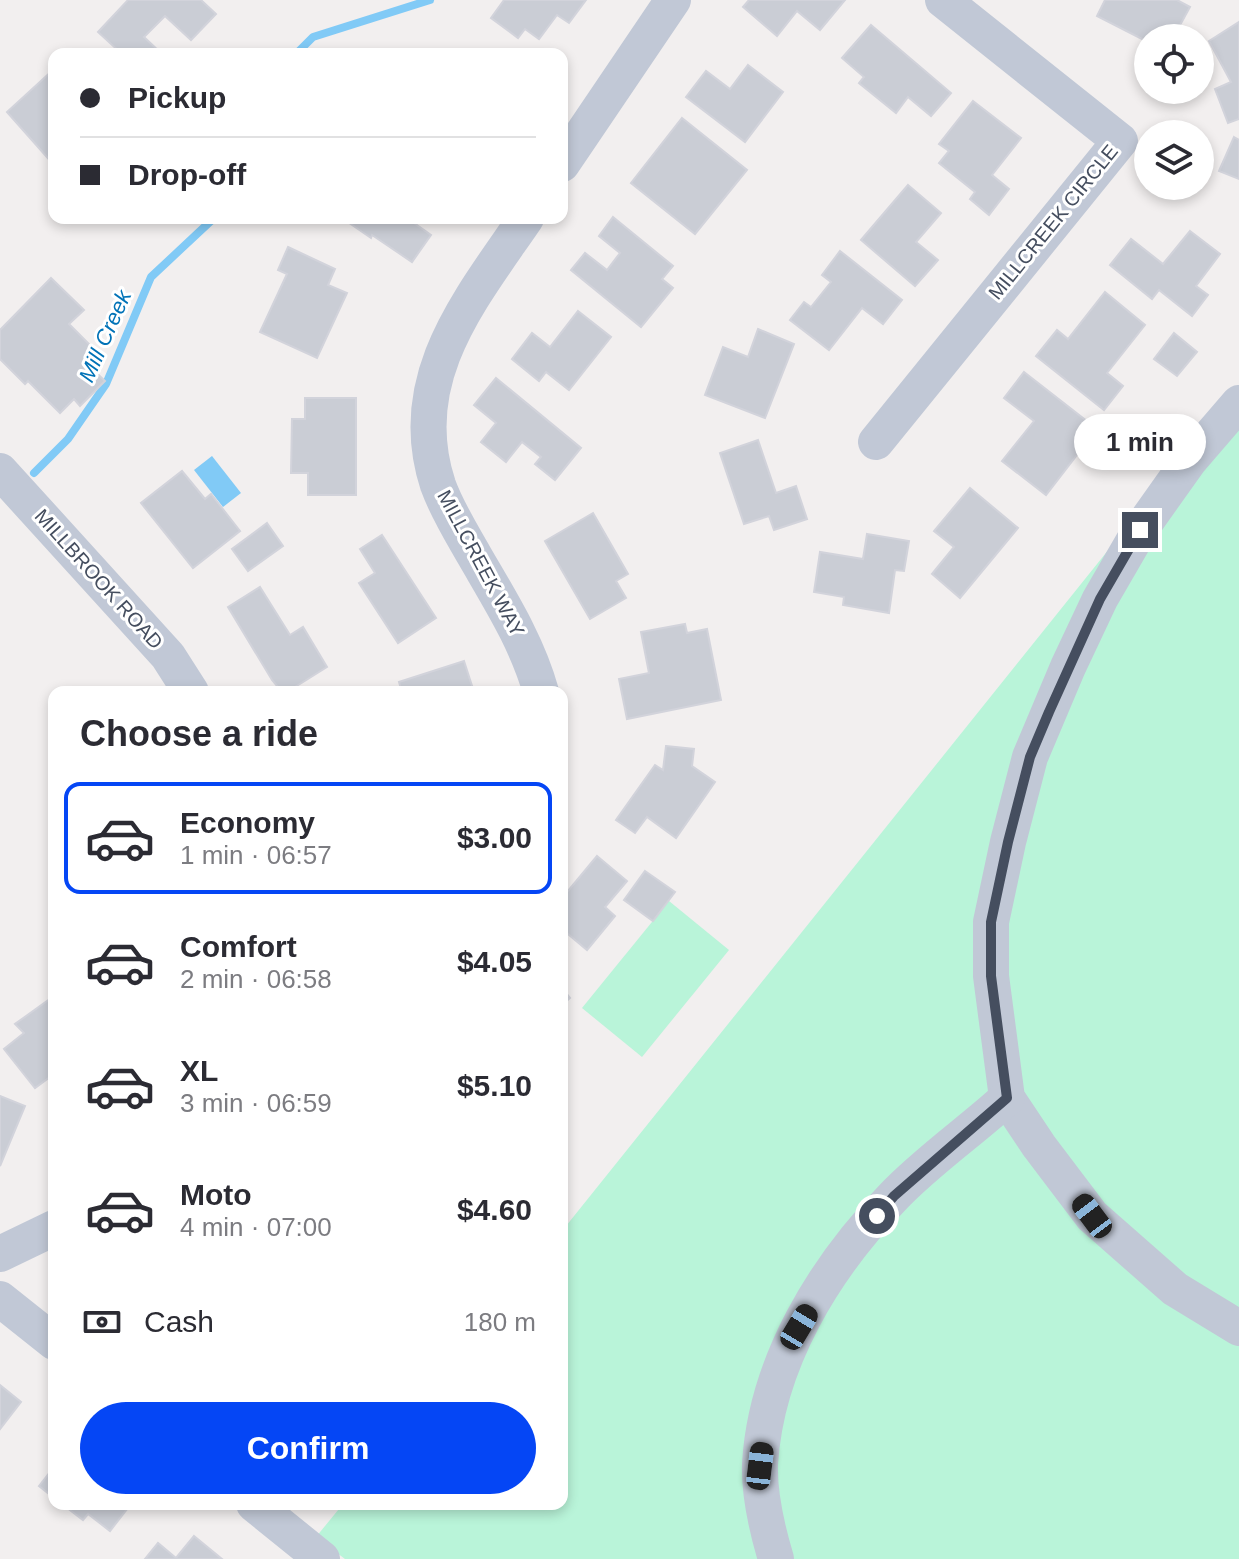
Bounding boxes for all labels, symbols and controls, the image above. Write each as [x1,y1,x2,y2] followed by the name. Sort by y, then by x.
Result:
[1134,24,1214,200] map controls
[1134,24,1214,104] button: locate
[128,81,226,114] text: Pickup
[1134,120,1214,200] button: layers
[984,140,1122,304] street label: MILLCREEK CIRCLE
[128,158,246,191] text: Drop-off
[74,285,137,386] water label: Mill Creek
[1074,414,1206,470] callout: 1 min
[1106,427,1174,457] text: 1 min
[433,486,529,640] street label: MILLCREEK WAY
[31,505,167,653] street label: MILLBROOK ROAD
[1122,512,1158,548] route end
[80,713,318,754] text: Choose a ride
[84,802,156,874] icon: car
[180,806,315,839] text: Economy
[457,821,532,854] text: $3.00
[180,840,332,870] text: 1 min · 06:57
[84,926,156,998] icon: car
[180,930,297,963] text: Comfort
[457,945,532,978] text: $4.05
[180,964,332,994] text: 2 min · 06:58
[84,1050,156,1122] icon: car
[180,1054,218,1087] text: XL
[457,1069,532,1102] text: $5.10
[180,1088,332,1118] text: 3 min · 06:59
[84,1174,156,1246] icon: car
[180,1178,252,1211] text: Moto
[1068,1190,1116,1242] car
[457,1193,532,1226] text: $4.60
[859,1198,895,1234] route start
[180,1212,332,1242] text: 4 min · 07:00
[80,1300,124,1344] icon: cash
[776,1300,822,1354] car
[144,1305,214,1338] text: Cash
[464,1307,536,1337] text: 180 m
[80,1402,536,1494] button: Confirm
[745,1441,775,1491] car

